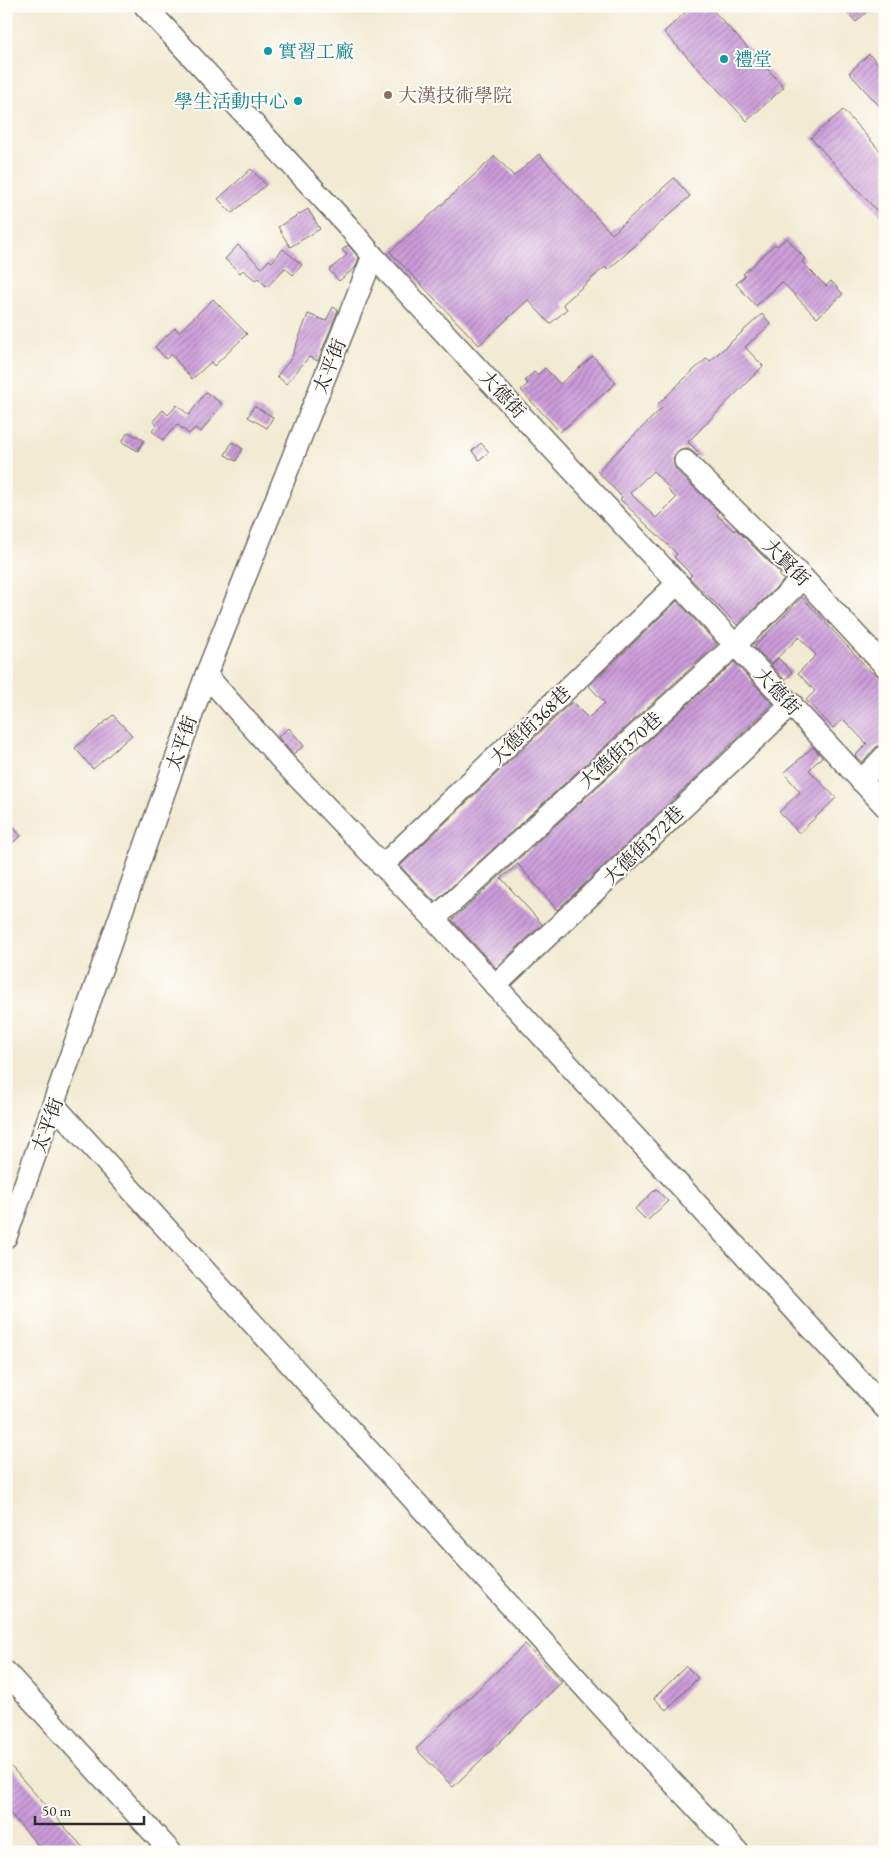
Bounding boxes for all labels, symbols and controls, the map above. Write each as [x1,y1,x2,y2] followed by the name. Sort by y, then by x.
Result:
[278,39,354,64] place label: 實習工廠
[262,45,274,57] marker: 實習工廠
[734,47,772,72] place label: 禮堂
[718,53,730,65] marker: 禮堂
[398,83,512,108] place label: 大漢技術學院
[174,89,288,114] place label: 學生活動中心
[382,89,394,101] marker: 大漢技術學院
[292,95,304,107] marker: 學生活動中心
[307,335,352,397] street label: 太平街
[474,365,531,424] street label: 大德街
[758,533,816,591] street label: 大賢街
[749,662,806,721] street label: 大德街
[484,680,576,770] street label: 大德街368巷
[574,706,667,794] street label: 大德街370巷
[160,712,203,774] street label: 太平街
[597,800,689,890] street label: 大德街372巷
[26,1094,69,1156] street label: 太平街
[35,1793,144,1825] scale bar
[42,1801,71,1820] text: 50 m

